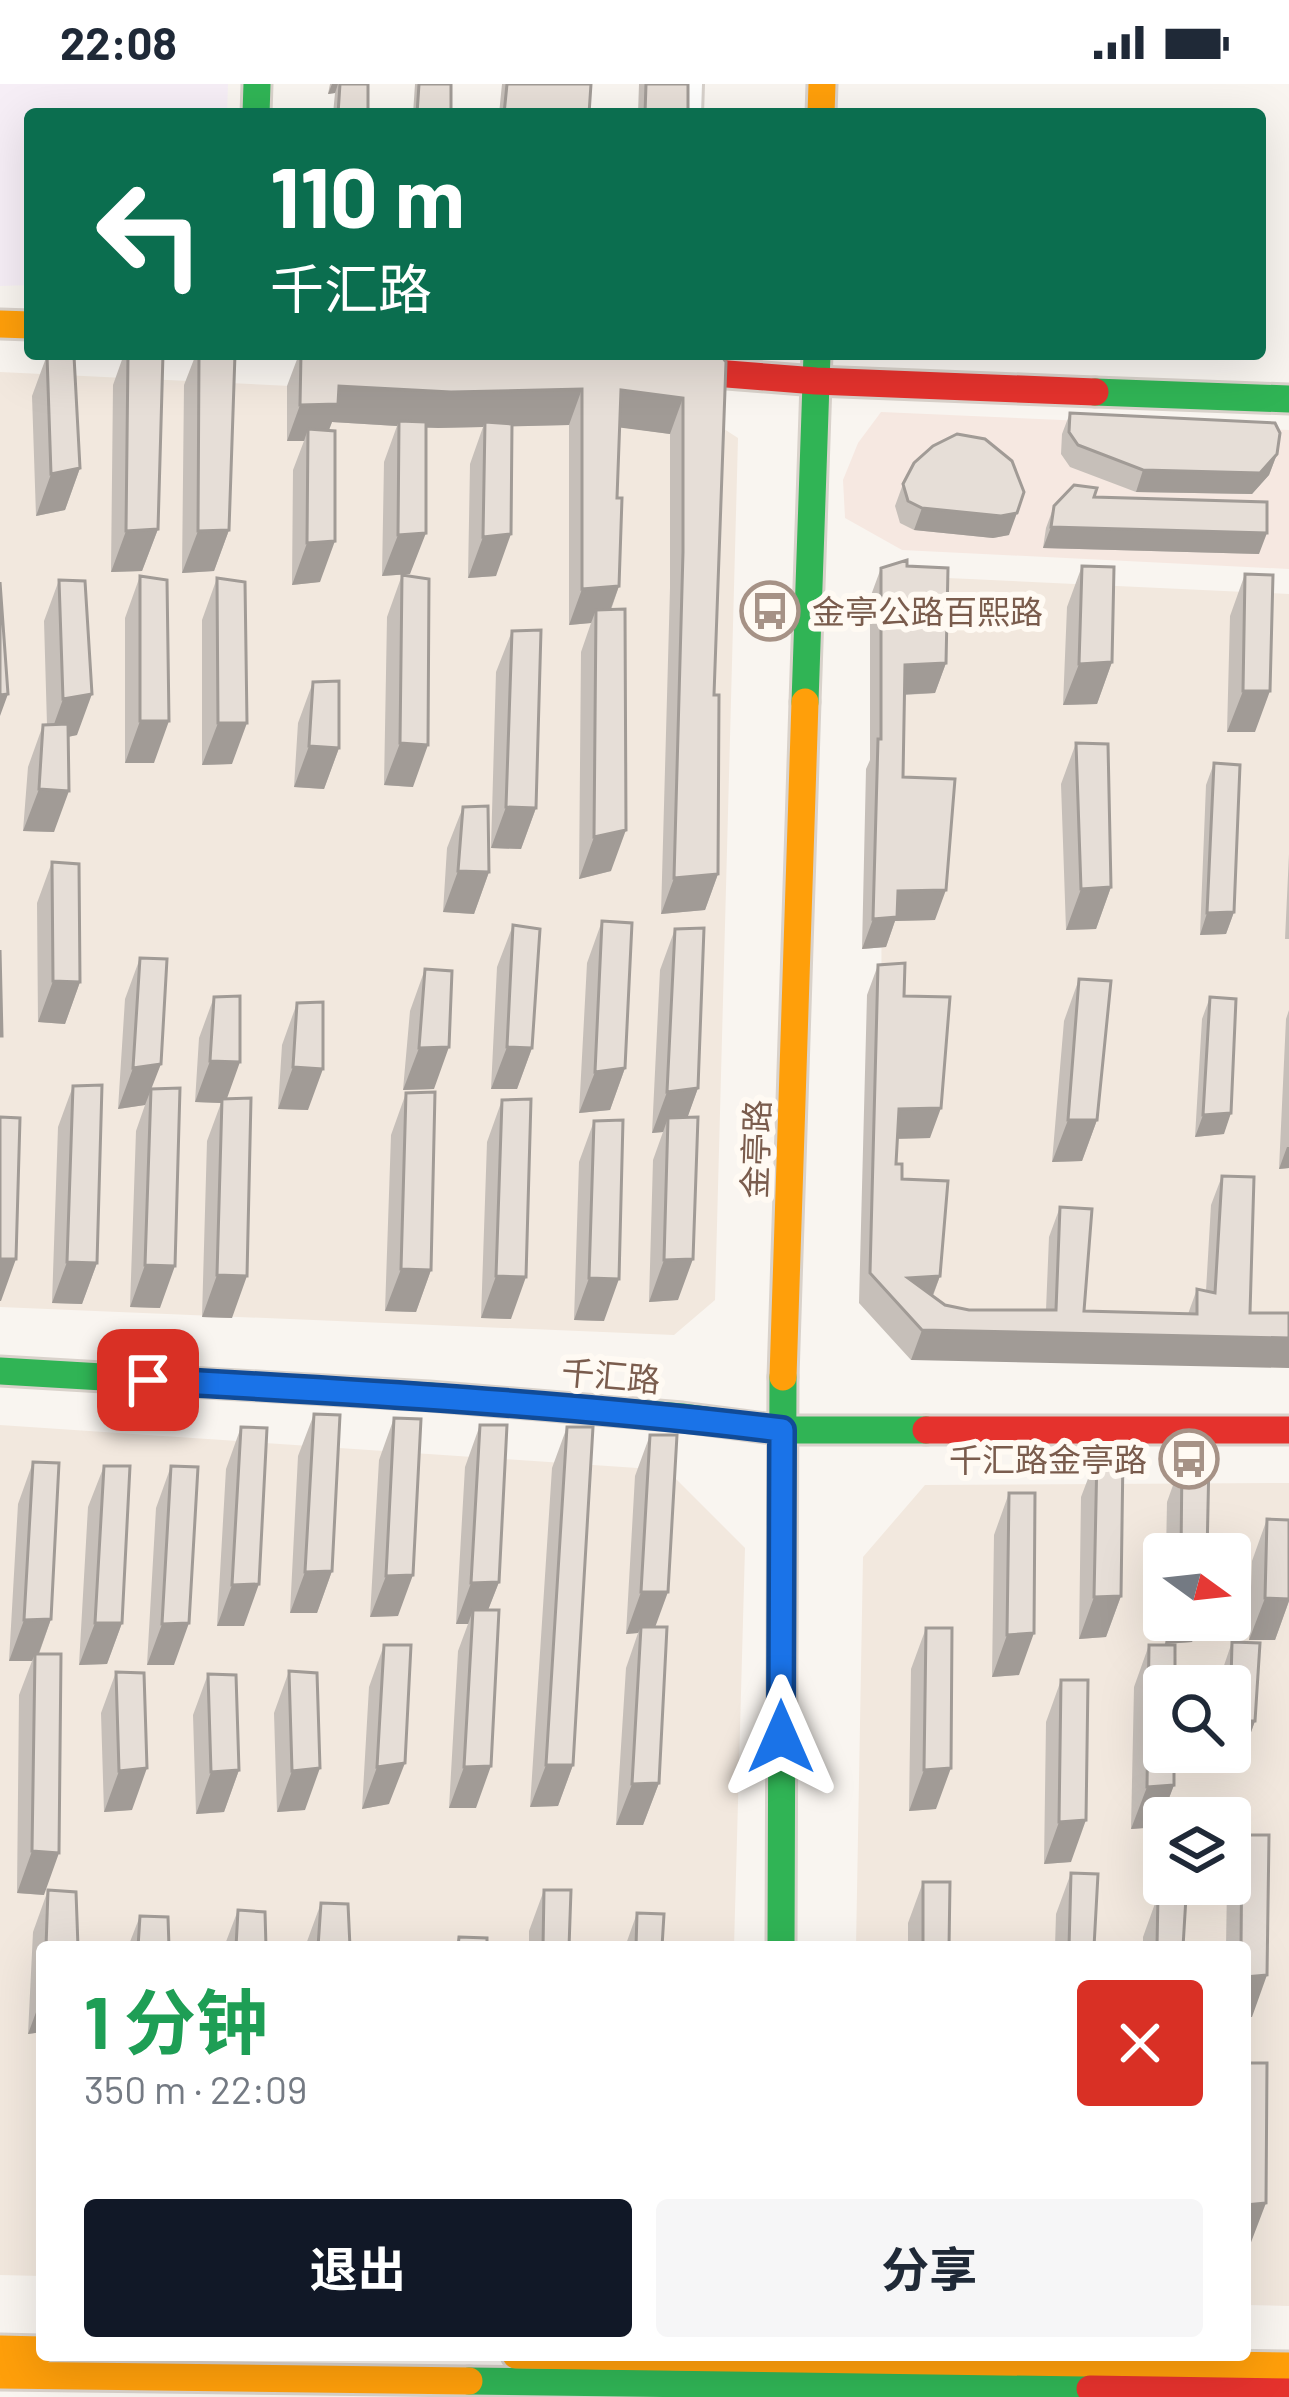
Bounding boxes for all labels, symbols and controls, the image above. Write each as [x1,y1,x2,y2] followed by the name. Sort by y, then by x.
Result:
[60,15,177,69] text: 22:08
[270,144,465,245] text: 110 m
[72,156,228,312] icon: left
[270,255,432,320] text: 千汇路
[739,580,801,642] bus stop icon: 金亭公路百熙路
[812,591,1043,631] place label: 金亭公路百熙路
[733,1099,777,1199] street label: 金亭路
[97,1329,199,1431] pin
[115,1347,181,1413] icon: arrive
[560,1351,662,1399] street label: 千汇路
[1158,1428,1220,1490] bus stop icon: 千汇路金亭路
[949,1439,1147,1479] place label: 千汇路金亭路
[1143,1533,1251,1641] north arrow
[1143,1533,1251,1905] map controls
[1143,1665,1251,1773] button: search
[718,1674,844,1800] position arrow
[1143,1797,1251,1905] button: layers
[84,1977,268,2063] text: 1 分钟
[1077,1980,1203,2106] button: close
[84,2065,307,2112] text: 350 m · 22:09
[84,2199,632,2337] button: 退出
[656,2199,1203,2337] button: 分享

